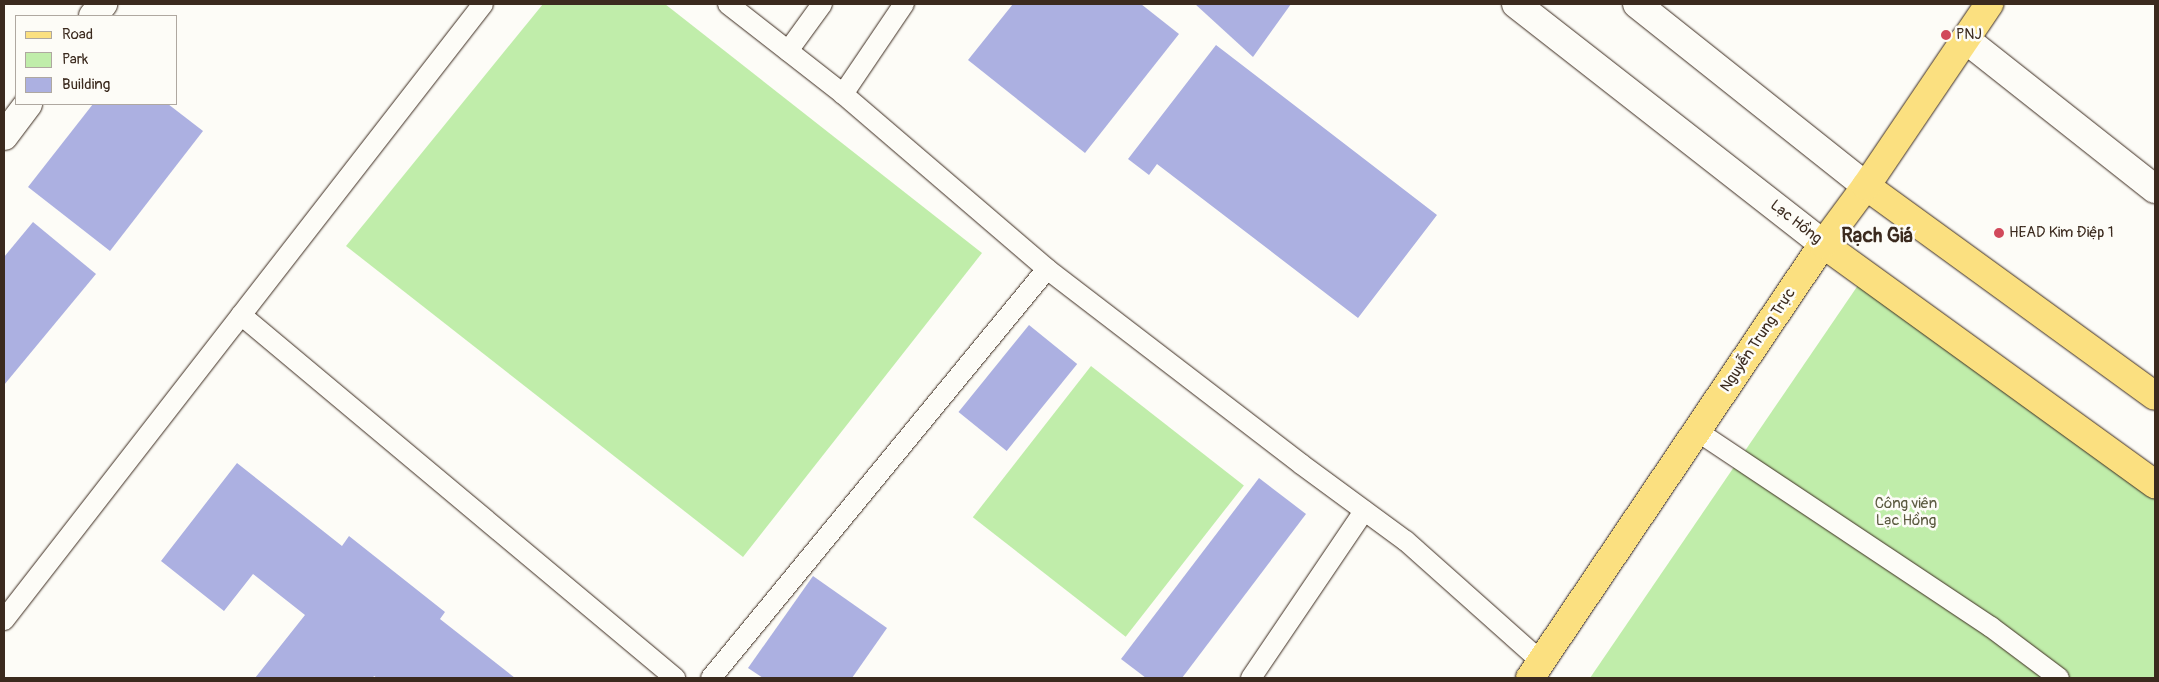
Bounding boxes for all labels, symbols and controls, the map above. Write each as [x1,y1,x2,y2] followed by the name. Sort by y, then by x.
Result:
[15,15,178,105] legend
[62,25,93,44] text: Road
[1956,26,1982,44] place label: PNJ
[1940,29,1952,41] marker: PNJ
[62,50,88,69] text: Park
[62,75,110,94] text: Building
[1767,196,1825,248] street label: Lạc Hồng
[1841,223,1913,247] district label: Rạch Giá
[2009,224,2114,242] place label: HEAD Kim Điệp 1
[1993,227,2005,239] marker: HEAD Kim Điệp 1
[1717,285,1799,395] street label: Nguyễn Trung Trực
[1875,494,1937,529] park label: Công viên Lạc Hồng

